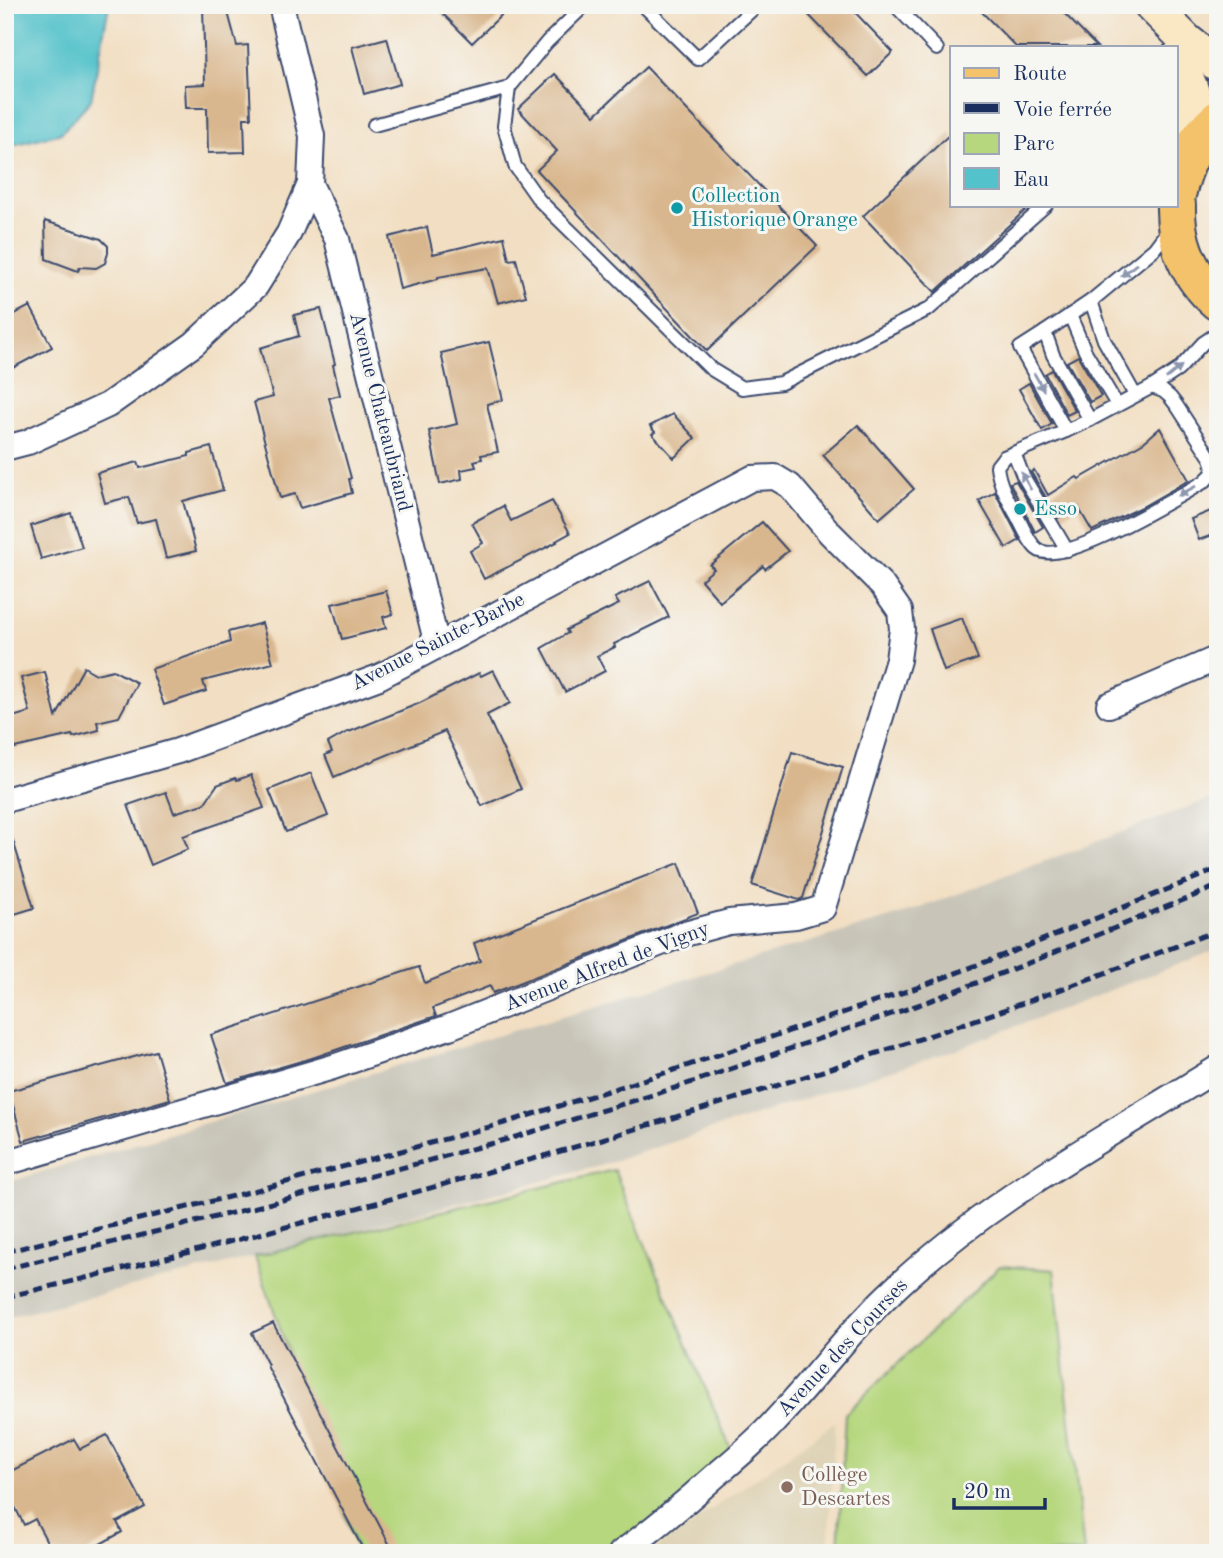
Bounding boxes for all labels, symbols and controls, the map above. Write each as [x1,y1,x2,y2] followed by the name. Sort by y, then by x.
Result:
[950,46,1178,206] legend
[1013,64,1067,85] text: Route
[1013,100,1112,121] text: Voie ferrée
[1013,134,1055,155] text: Parc
[1013,170,1049,191] text: Eau
[691,186,858,231] place label: Collection Historique Orange
[669,200,685,216] marker: Collection Historique Orange
[1121,262,1138,277] one-way arrow
[345,310,415,514] street label: Avenue Chateaubriand
[1164,364,1182,379] one-way arrow
[1033,373,1045,392] one-way arrow
[1021,471,1032,491] one-way arrow
[1177,485,1196,497] one-way arrow
[1034,499,1077,520] place label: Esso
[1012,501,1028,517] marker: Esso
[348,589,528,695] street label: Avenue Sainte-Barbe
[502,918,712,1016] street label: Avenue Alfred de Vigny
[774,1275,912,1421] street label: Avenue des Courses
[801,1465,890,1510] place label: Collège Descartes
[954,1467,1044,1511] scale bar
[779,1479,795,1495] marker: Collège Descartes
[964,1482,1011,1503] text: 20 m

